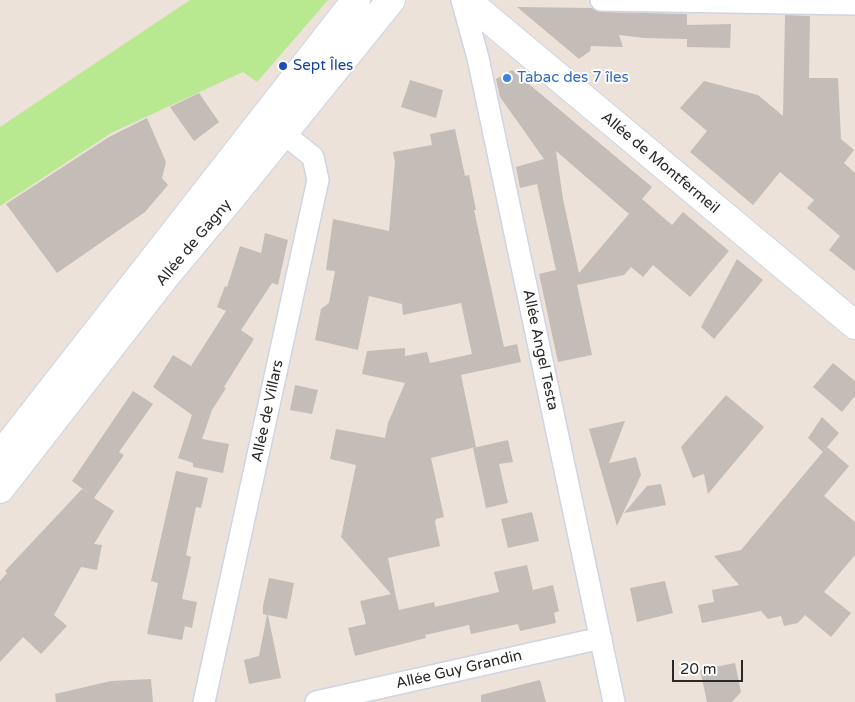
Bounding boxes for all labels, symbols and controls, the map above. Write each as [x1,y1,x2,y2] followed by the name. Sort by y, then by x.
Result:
[293,57,353,75] place label: Sept Îles
[277,60,289,72] marker: Sept Îles
[517,69,629,87] place label: Tabac des 7 îles
[501,72,513,84] marker: Tabac des 7 îles
[597,108,723,218] street label: Allée de Montfermeil
[153,196,235,290] street label: Allée de Gagny
[518,288,562,412] street label: Allée Angel Testa
[248,358,288,464] street label: Allée de Villars
[394,647,524,693] street label: Allée Guy Grandin
[675,650,746,682] scale bar
[680,660,717,678] text: 20 m

